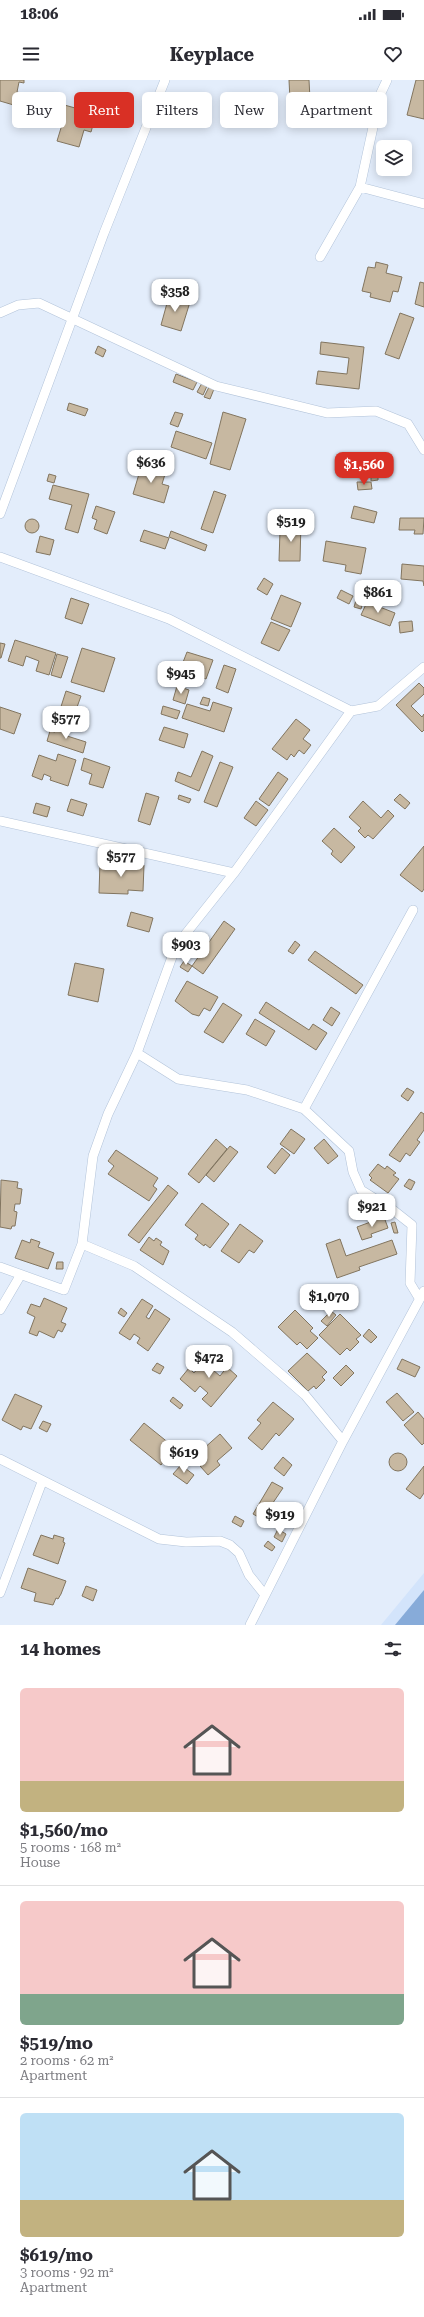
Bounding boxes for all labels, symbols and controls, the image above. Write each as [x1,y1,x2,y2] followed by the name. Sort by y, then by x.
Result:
[20,5,58,23] text: 18:06
[20,43,42,65] icon: menu
[382,43,404,65] icon: heart
[170,44,254,65] text: Keyplace
[12,92,66,128] chip: Buy
[74,92,134,128] chip: Rent
[142,92,212,128] chip: Filters
[220,92,278,128] chip: New
[286,92,387,128] chip: Apartment
[376,140,412,176] map controls
[376,140,412,176] button: layers
[151,279,199,313] pin: $358
[160,284,190,299] text: $358
[127,450,175,484] pin: $636
[331,452,397,486] pin: $1,560
[136,455,166,470] text: $636
[344,457,384,472] text: $1,560
[267,509,315,543] pin: $519
[276,514,306,529] text: $519
[354,580,402,614] pin: $861
[363,585,393,600] text: $861
[157,661,205,695] pin: $945
[166,666,196,681] text: $945
[42,706,90,740] pin: $577
[51,711,81,726] text: $577
[97,844,145,878] pin: $577
[106,849,136,864] text: $577
[162,932,210,966] pin: $903
[171,937,201,952] text: $903
[348,1194,396,1228] pin: $921
[357,1199,387,1214] text: $921
[296,1284,362,1318] pin: $1,070
[309,1289,349,1304] text: $1,070
[185,1345,233,1379] pin: $472
[194,1350,224,1365] text: $472
[160,1440,208,1474] pin: $619
[169,1445,199,1460] text: $619
[256,1502,304,1536] pin: $919
[265,1507,295,1522] text: $919
[382,1638,404,1660] icon: filters
[20,1639,101,1659] text: 14 homes
[176,1714,248,1786] icon: home
[20,1820,108,1840] text: $1,560/mo
[20,1840,121,1855] text: 5 rooms · 168 m²
[20,1855,60,1870] text: House
[176,1927,248,1999] icon: home
[20,2033,93,2053] text: $519/mo
[20,2053,114,2068] text: 2 rooms · 62 m²
[20,2068,87,2083] text: Apartment
[176,2139,248,2211] icon: home
[20,2245,93,2265] text: $619/mo
[20,2265,114,2280] text: 3 rooms · 92 m²
[20,2280,87,2295] text: Apartment

